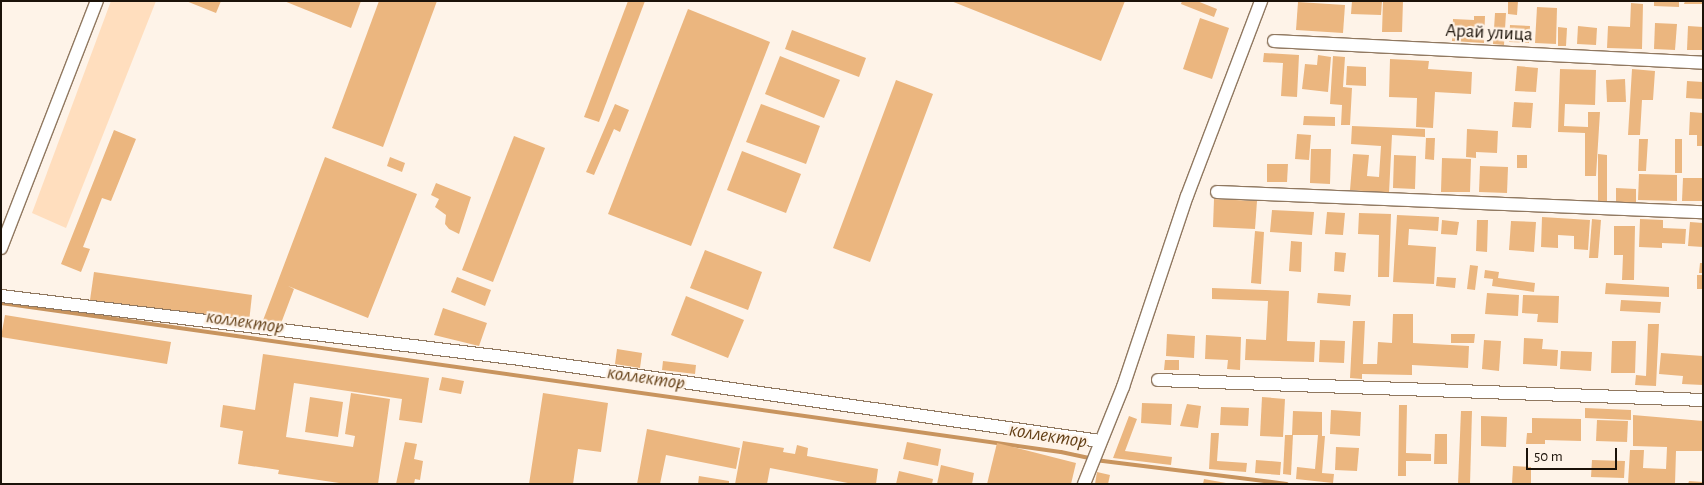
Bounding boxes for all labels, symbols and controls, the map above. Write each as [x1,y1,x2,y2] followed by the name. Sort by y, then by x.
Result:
[1445,19,1533,47] street label: Арай улица
[205,305,285,339] water label: коллектор
[606,361,686,395] water label: коллектор
[1008,418,1088,454] water label: коллектор
[1529,438,1620,470] scale bar
[1534,449,1563,464] text: 50 m

